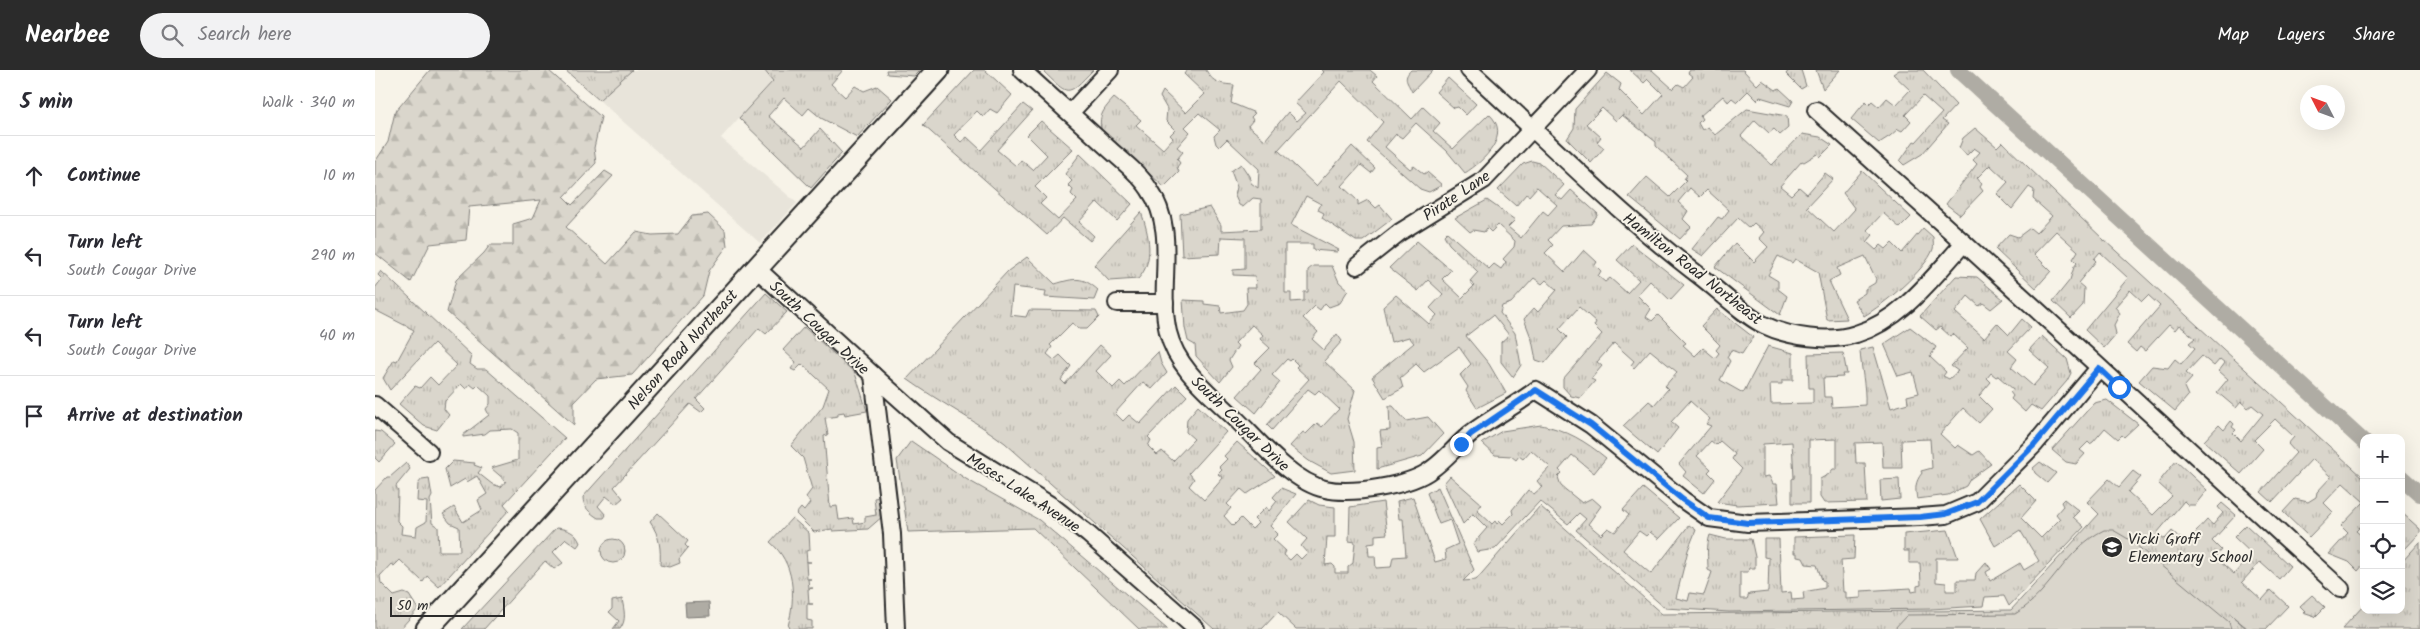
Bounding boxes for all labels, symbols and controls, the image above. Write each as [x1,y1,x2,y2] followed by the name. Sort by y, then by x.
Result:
[140,13,490,58] search box
[25,16,110,55] text: Nearbee
[198,20,292,50] text: Search here
[158,21,186,49] icon: search
[2218,21,2249,50] text: Map
[2277,21,2325,50] text: Layers
[2353,21,2395,50] text: Share
[2300,85,2345,130] north arrow
[20,86,73,119] text: 5 min
[262,90,355,115] text: Walk · 340 m
[67,161,140,191] text: Continue
[20,162,48,190] icon: ahead
[323,163,355,188] text: 10 m
[1418,164,1496,228] street label: Pirate Lane
[1617,207,1768,332] street label: Hamilton Road Northeast
[67,228,142,258] text: Turn left
[20,242,48,270] icon: left
[311,243,355,268] text: 290 m
[67,258,196,283] text: South Cougar Drive
[763,275,875,381] street label: South Cougar Drive
[622,283,745,416] street label: Nelson Road Northeast
[67,308,142,338] text: Turn left
[20,322,48,350] icon: left
[319,323,355,348] text: 40 m
[67,338,196,363] text: South Cougar Drive
[1185,370,1295,478] street label: South Cougar Drive
[2108,376,2131,399] route start
[67,401,243,431] text: Arrive at destination
[20,402,48,430] icon: arrive
[1450,433,1473,456] route end
[2360,434,2405,614] map controls
[2360,434,2405,479] button: +
[961,447,1085,540] street label: Moses Lake Avenue
[2360,479,2405,524] button: −
[2360,524,2405,569] button: locate
[2128,527,2253,570] place label: Vicki Groff Elementary School
[2100,535,2124,559] school or university icon: Vicki Groff Elementary School
[2360,569,2405,614] button: layers
[390,594,505,617] scale bar
[397,595,428,617] text: 50 m

